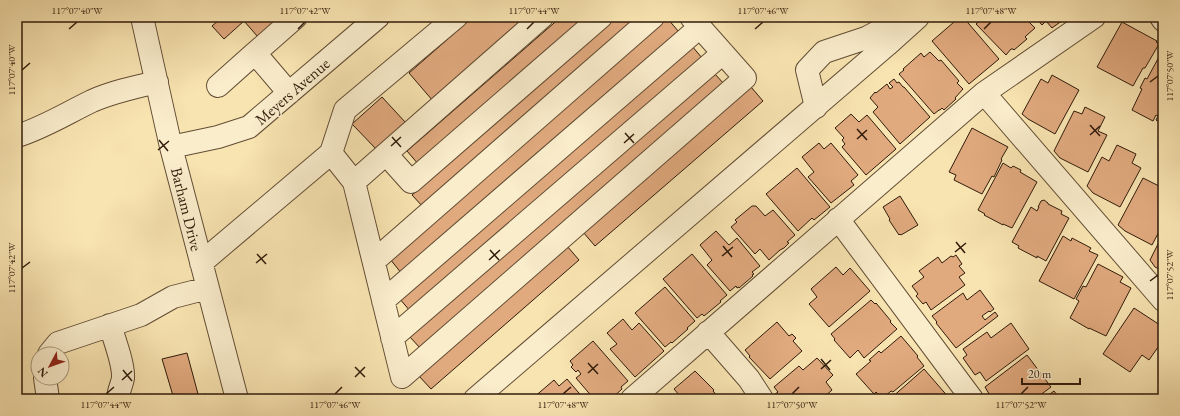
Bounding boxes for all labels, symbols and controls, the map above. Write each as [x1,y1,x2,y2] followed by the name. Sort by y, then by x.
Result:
[52,4,103,17] text: 117°07'40"W
[280,4,331,17] text: 117°07'42"W
[509,4,560,17] text: 117°07'44"W
[738,4,789,17] text: 117°07'46"W
[966,4,1017,17] text: 117°07'48"W
[5,44,18,95] text: 117°07'40"W
[1163,50,1176,101] text: 117°07'50"W
[250,53,334,130] street label: Meyers Avenue
[166,165,207,253] street label: Barham Drive
[5,242,18,293] text: 117°07'42"W
[1163,249,1176,300] text: 117°07'52"W
[30,346,70,386] north arrow
[1022,360,1080,386] scale bar
[34,365,51,381] text: N
[1028,366,1052,382] text: 20 m
[81,398,132,411] text: 117°07'44"W
[310,398,361,411] text: 117°07'46"W
[538,398,589,411] text: 117°07'48"W
[767,398,818,411] text: 117°07'50"W
[996,398,1047,411] text: 117°07'52"W

